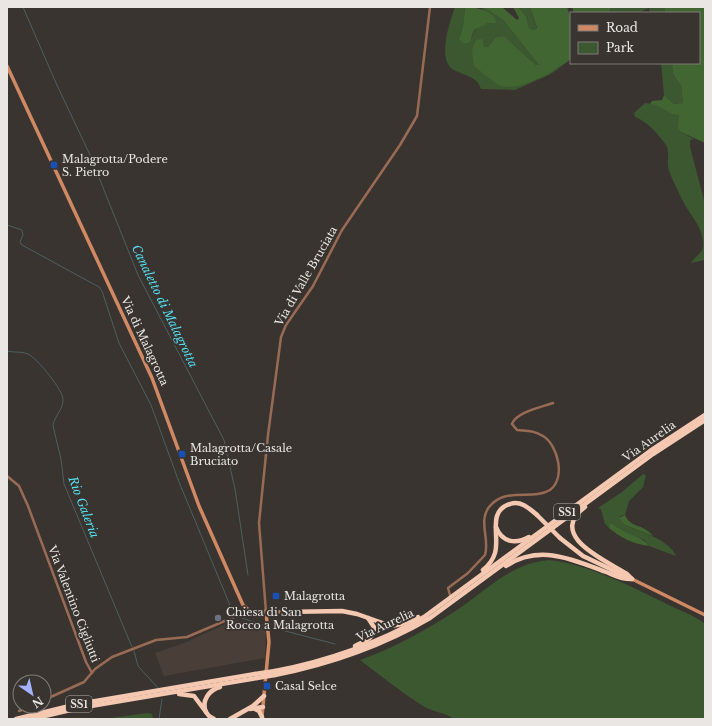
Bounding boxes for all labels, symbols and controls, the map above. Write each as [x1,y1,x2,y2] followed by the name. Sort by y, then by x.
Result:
[570,12,700,64] legend
[606,20,638,35] text: Road
[606,40,634,55] text: Park
[62,152,168,179] place label: Malagrotta/Podere S. Pietro
[49,160,59,170] marker: Malagrotta/Podere S. Pietro
[271,223,341,329] street label: Via di Valle Bruciata
[129,242,201,370] water label: Canaletto di Malagrotta
[118,293,172,389] street label: Via di Malagrotta
[619,417,679,465] street label: Via Aurelia
[190,441,292,468] place label: Malagrotta/Casale Bruciato
[177,449,187,459] marker: Malagrotta/Casale Bruciato
[65,473,103,540] water label: Rio Galeria
[554,504,580,520] road number: SS1
[45,543,103,665] street label: Via Valentino Cigliutti
[284,589,346,603] place label: Malagrotta
[271,591,281,601] marker: Malagrotta
[226,605,335,632] place label: Chiesa di San Rocco a Malagrotta
[353,605,417,645] street label: Via Aurelia
[213,613,223,623] marker: Chiesa di San Rocco a Malagrotta
[12,674,52,714] north arrow
[275,679,337,693] place label: Casal Selce
[262,681,272,691] marker: Casal Selce
[29,694,46,711] text: N
[66,696,92,712] road number: SS1

